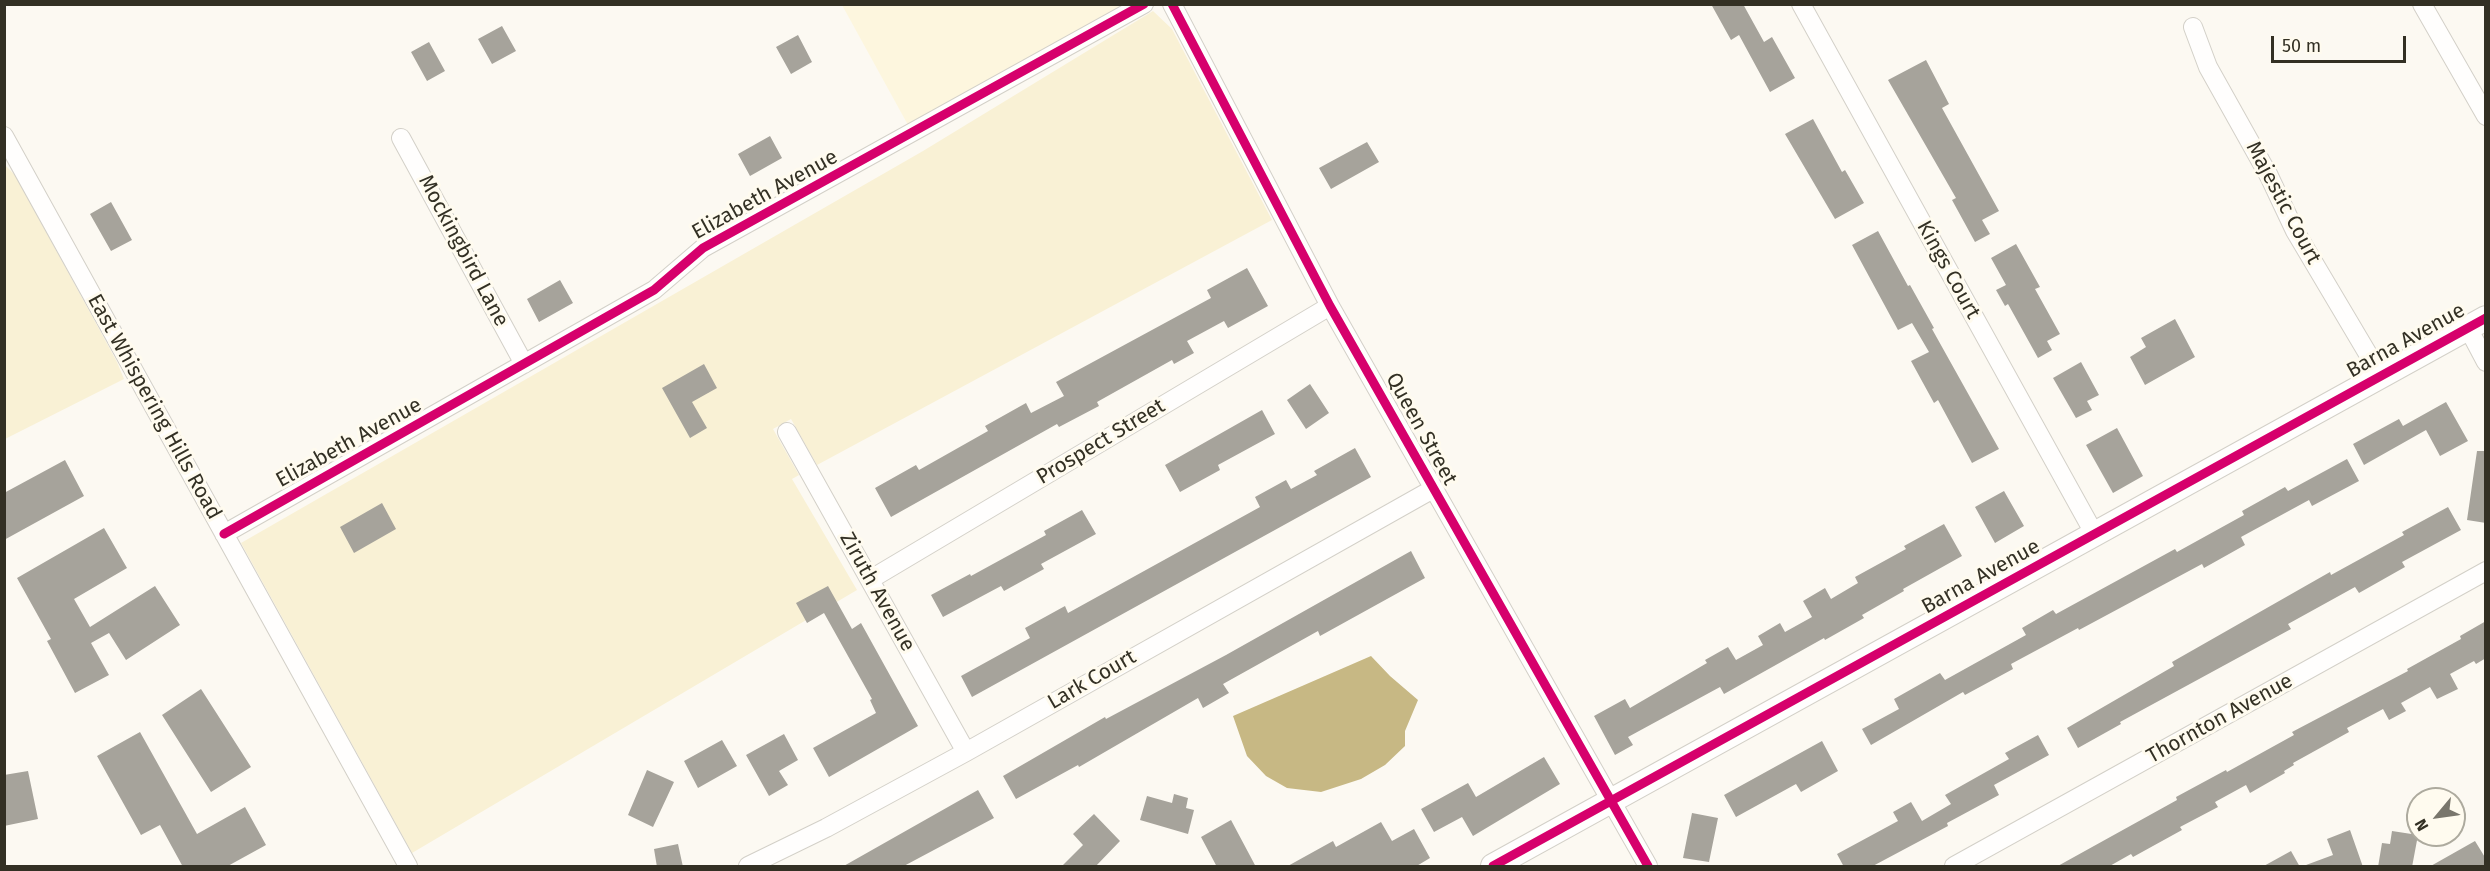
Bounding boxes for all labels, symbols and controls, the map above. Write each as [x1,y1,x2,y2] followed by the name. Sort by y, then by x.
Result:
[2274,24,2409,62] scale bar
[2282,35,2321,57] text: 50 m
[2240,137,2326,269] street label: Majestic Court
[688,145,842,245] street label: Elizabeth Avenue
[412,171,514,331] street label: Mockingbird Lane
[1911,217,1985,323] street label: Kings Court
[82,290,226,524] street label: East Whispering Hills Road
[2342,298,2470,384] street label: Barna Avenue
[1380,368,1462,490] street label: Queen Street
[272,393,426,493] street label: Elizabeth Avenue
[1032,394,1170,490] street label: Prospect Street
[834,528,920,656] street label: Ziruth Avenue
[1917,534,2045,620] street label: Barna Avenue
[1043,645,1141,715] street label: Lark Court
[2143,668,2297,770] street label: Thornton Avenue
[2406,787,2466,847] north arrow
[2411,816,2432,834] text: N

